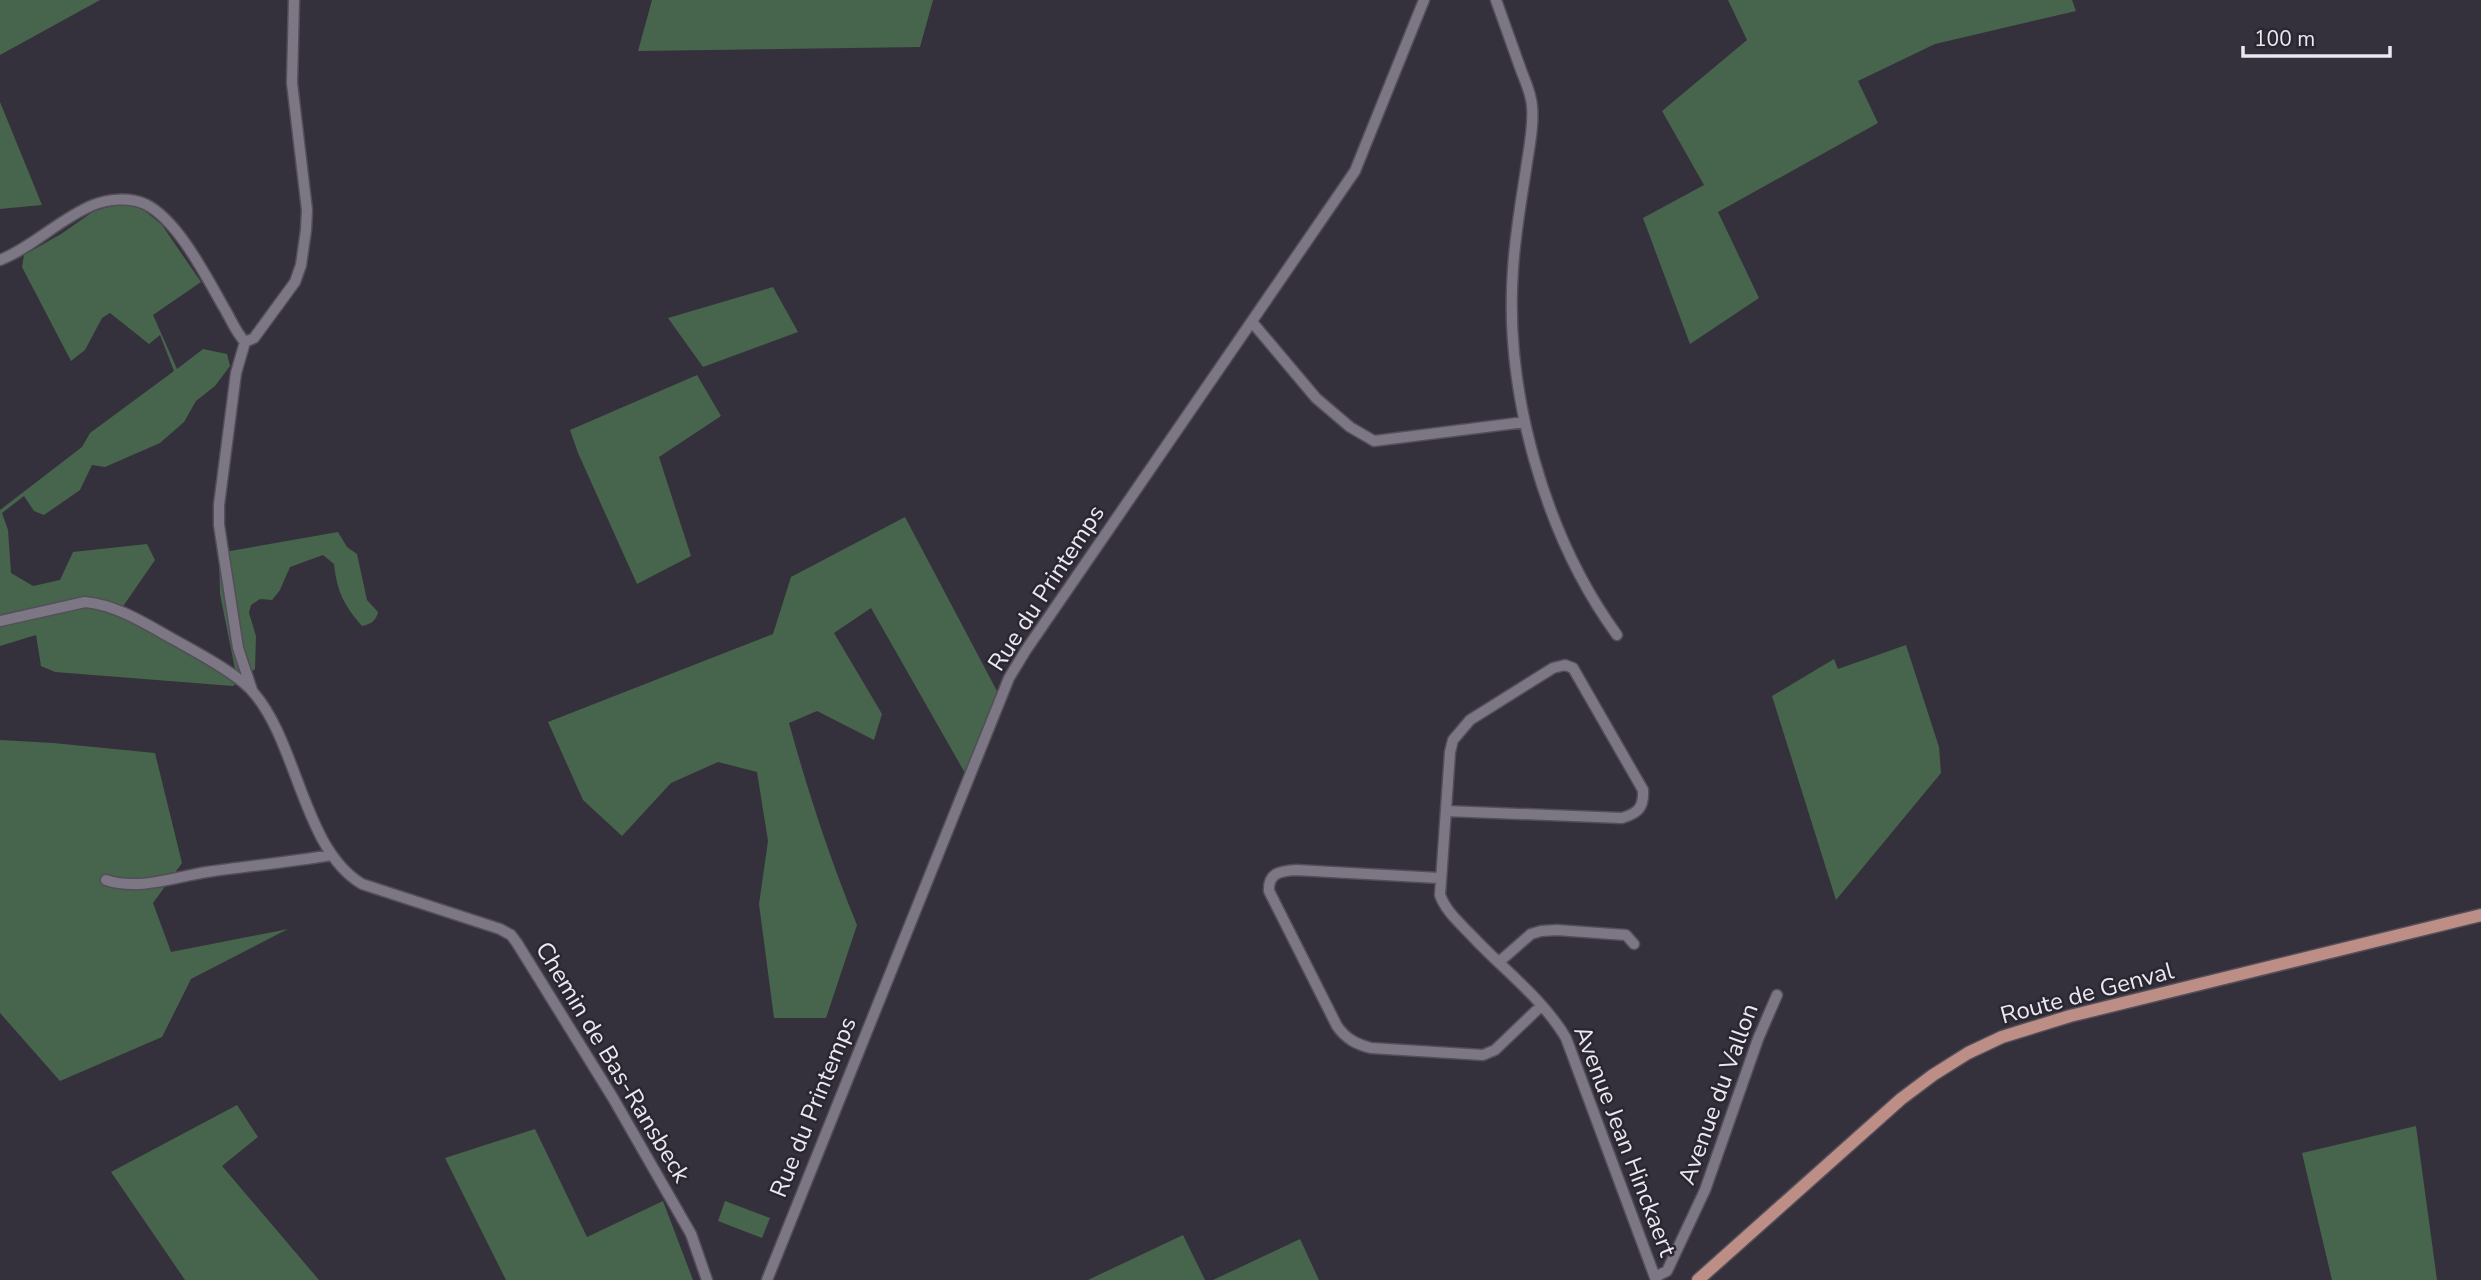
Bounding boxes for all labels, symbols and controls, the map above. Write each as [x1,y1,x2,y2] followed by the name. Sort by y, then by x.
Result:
[2243,14,2390,58] scale bar
[2254,25,2315,53] text: 100 m
[980,499,1112,677] street label: Rue du Printemps
[528,936,698,1189] street label: Chemin de Bas-Ransbeck
[1997,954,2177,1032] street label: Route de Genval
[1670,999,1766,1189] street label: Avenue du Vallon
[762,1012,864,1202] street label: Rue du Printemps
[1566,1021,1684,1261] street label: Avenue Jean Hinckaert

